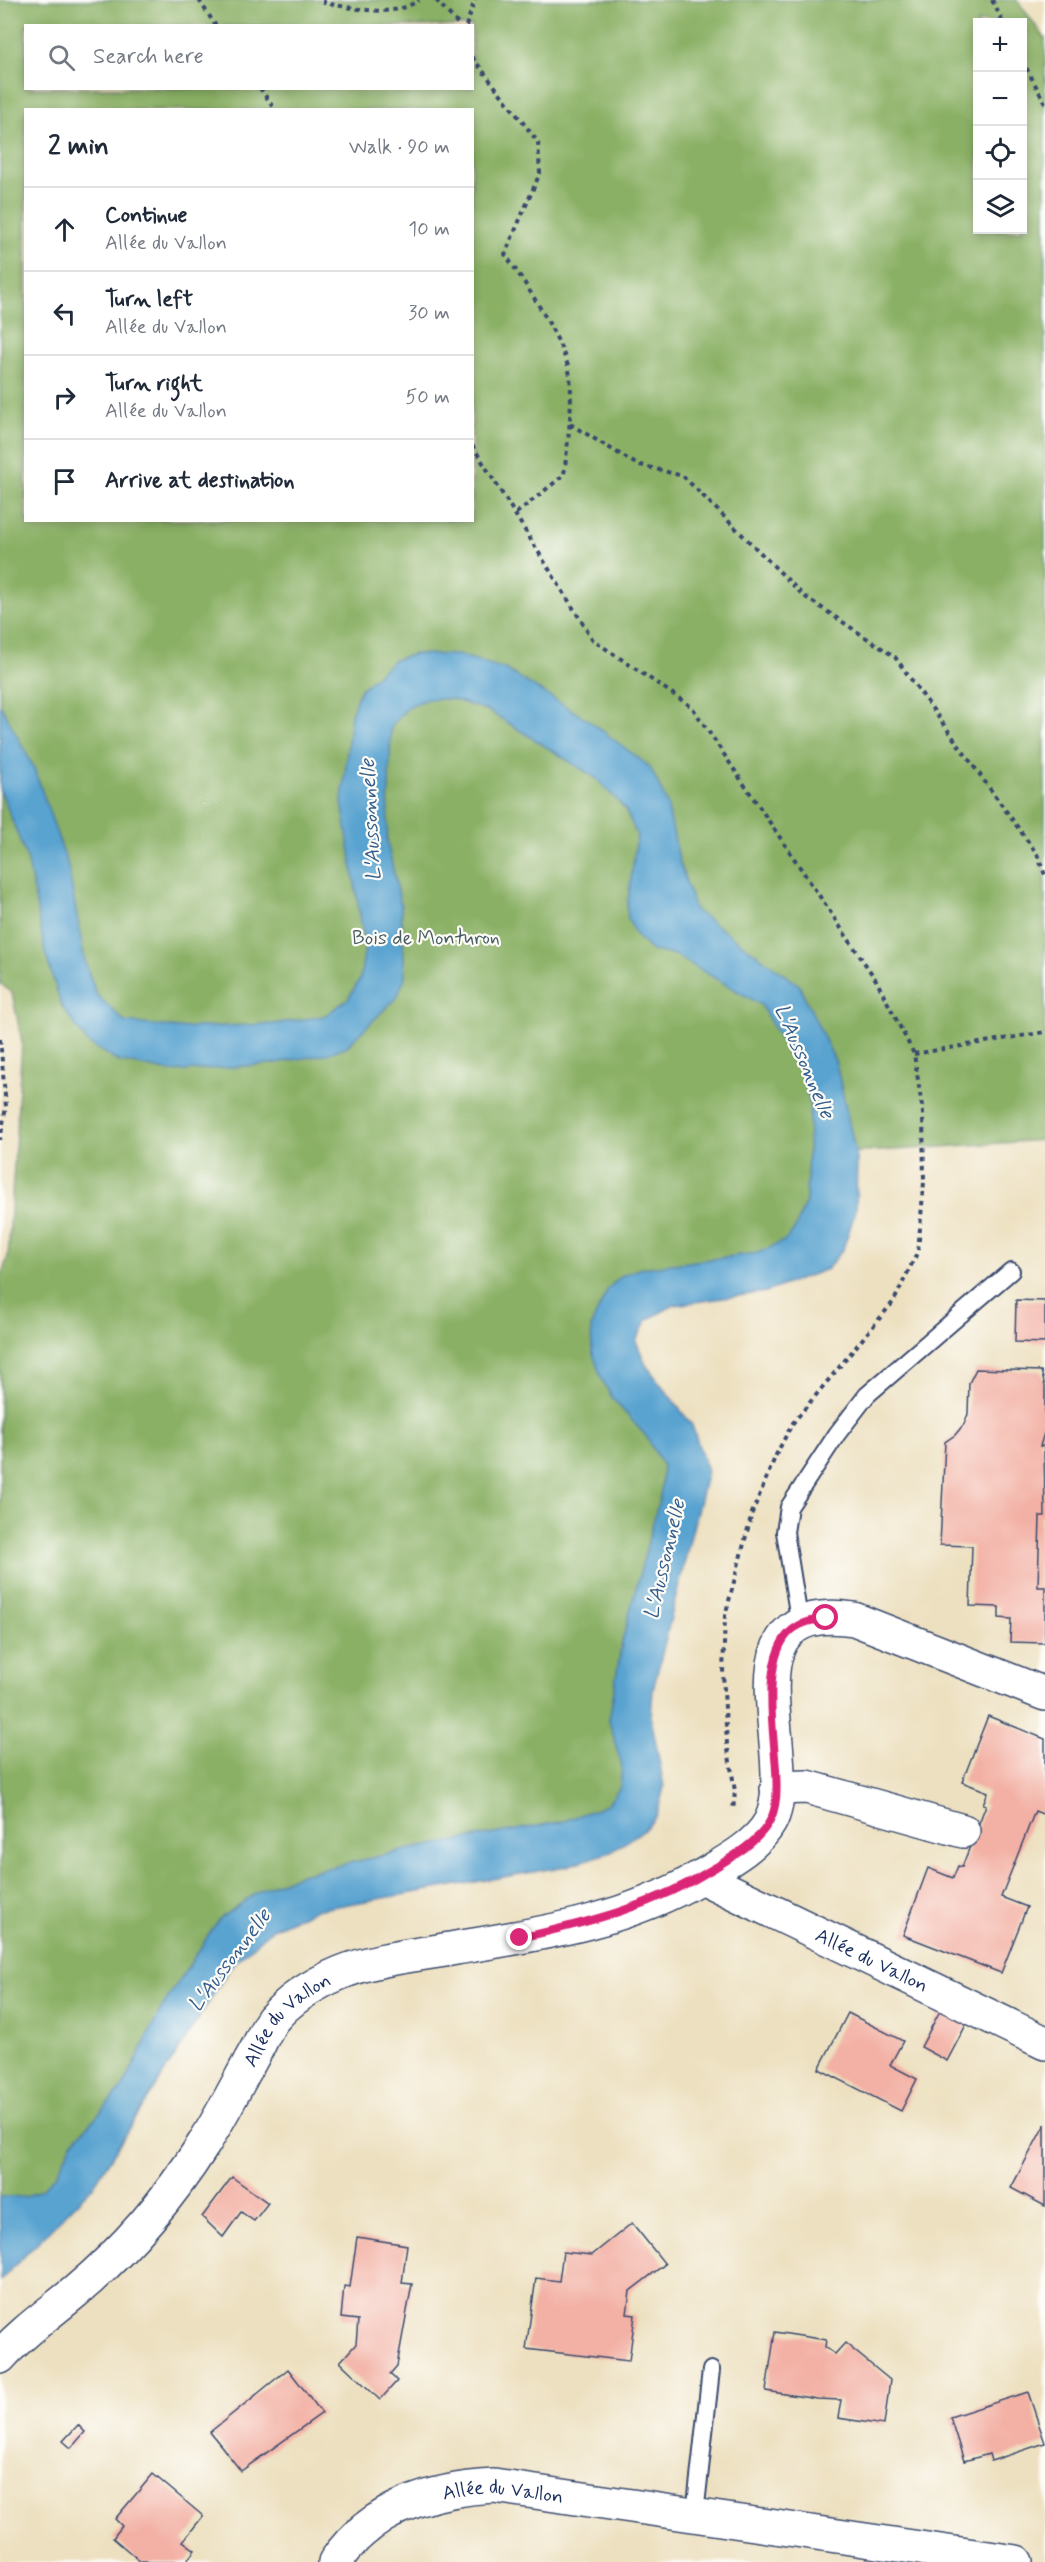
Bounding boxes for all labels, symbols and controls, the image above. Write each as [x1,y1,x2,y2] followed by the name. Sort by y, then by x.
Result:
[973,18,1027,234] map controls
[973,18,1027,72] button: +
[24,24,474,90] search box
[45,41,78,74] icon: search
[93,43,204,71] text: Search here
[973,72,1027,126] button: −
[973,126,1027,180] button: locate
[48,130,109,164] text: 2 min
[349,134,450,161] text: Walk · 90 m
[973,180,1027,234] button: layers
[105,202,187,230] text: Continue
[48,213,81,246] icon: ahead
[408,216,450,243] text: 10 m
[105,230,227,257] text: Allée du Vallon
[105,286,193,314] text: Turn left
[48,297,81,330] icon: left
[408,300,450,327] text: 30 m
[105,314,227,341] text: Allée du Vallon
[105,370,203,398] text: Turn right
[48,381,81,414] icon: right
[405,384,450,411] text: 50 m
[105,398,227,425] text: Allée du Vallon
[48,465,81,498] icon: arrive
[105,467,295,495] text: Arrive at destination
[354,757,388,882] water label: L'Aussonnelle
[352,925,500,952] park label: Bois de Monturon
[767,1000,841,1124] water label: L'Aussonnelle
[638,1495,693,1622] water label: L'Aussonnelle
[812,1604,838,1630] route start
[182,1902,279,2018] water label: L'Aussonnelle
[811,1922,932,2000] street label: Allée du Vallon
[506,1924,532,1950] route end
[237,1967,336,2072] street label: Allée du Vallon
[440,2474,565,2511] street label: Allée du Vallon

